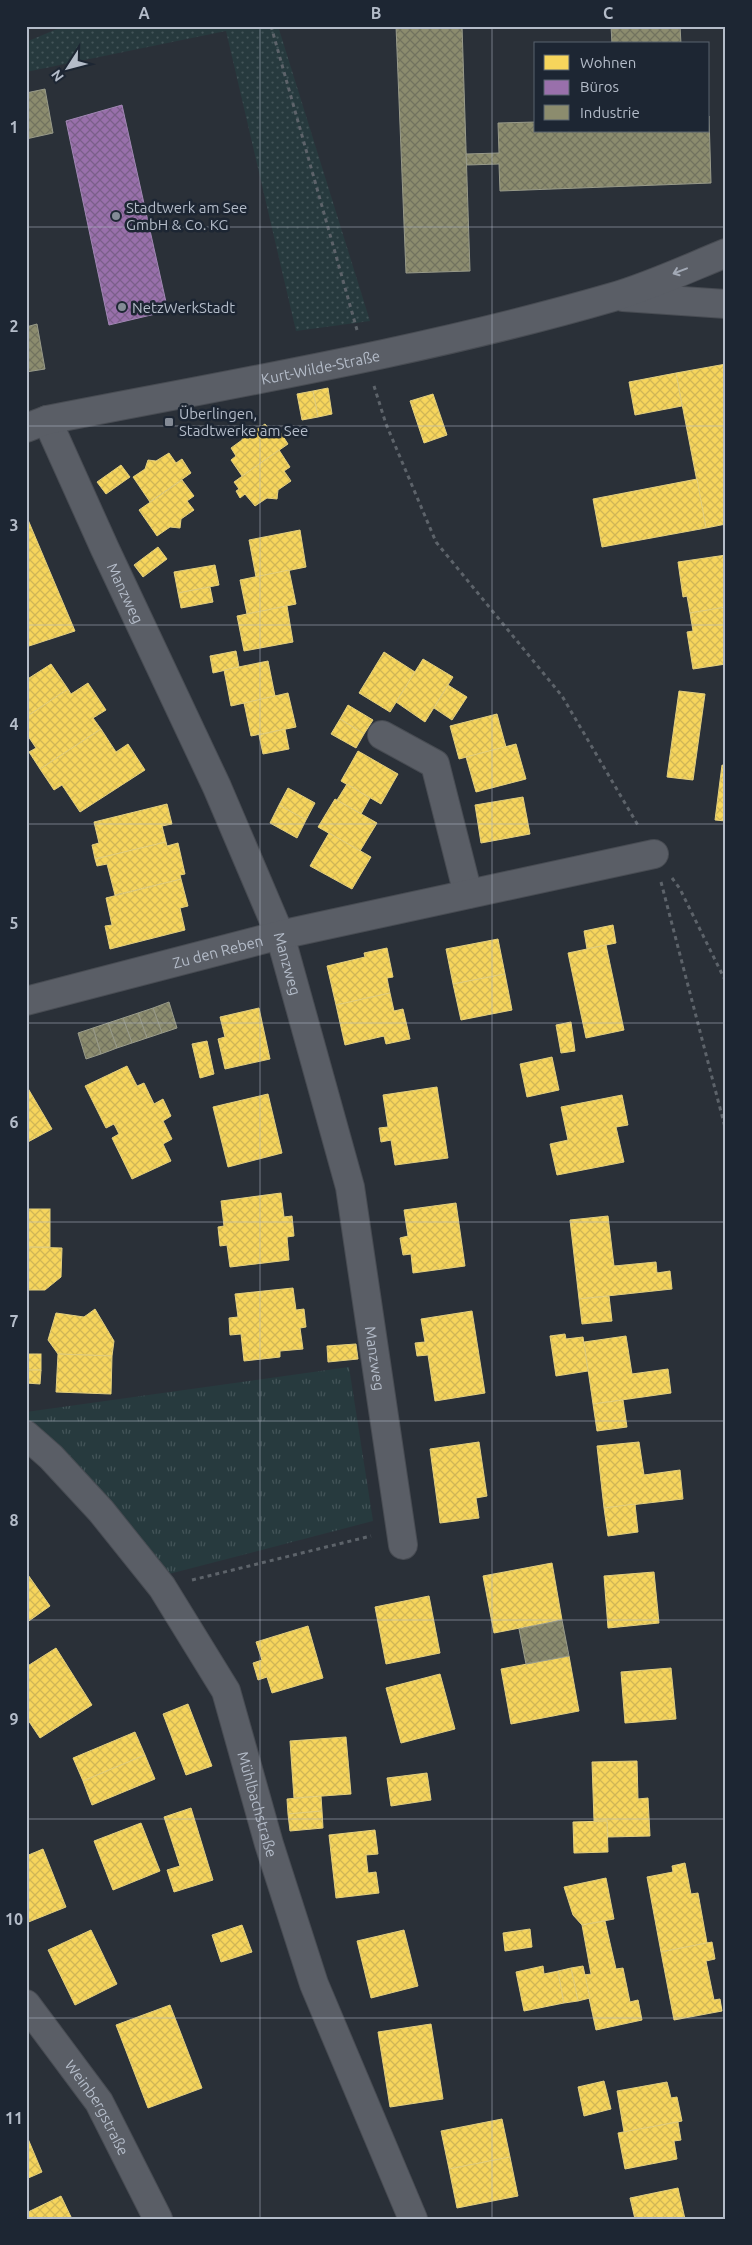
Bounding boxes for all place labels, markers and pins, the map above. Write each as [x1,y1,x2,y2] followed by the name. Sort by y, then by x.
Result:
[126,199,247,233] place label: Stadtwerk am See GmbH & Co. KG
[110,210,122,222] marker: Stadtwerk am See GmbH & Co. KG
[132,299,235,316] place label: NetzWerkStadt
[116,301,128,313] marker: NetzWerkStadt
[179,405,308,439] place label: Überlingen, Stadtwerke am See
[163,416,175,428] marker: Überlingen, Stadtwerke am See

